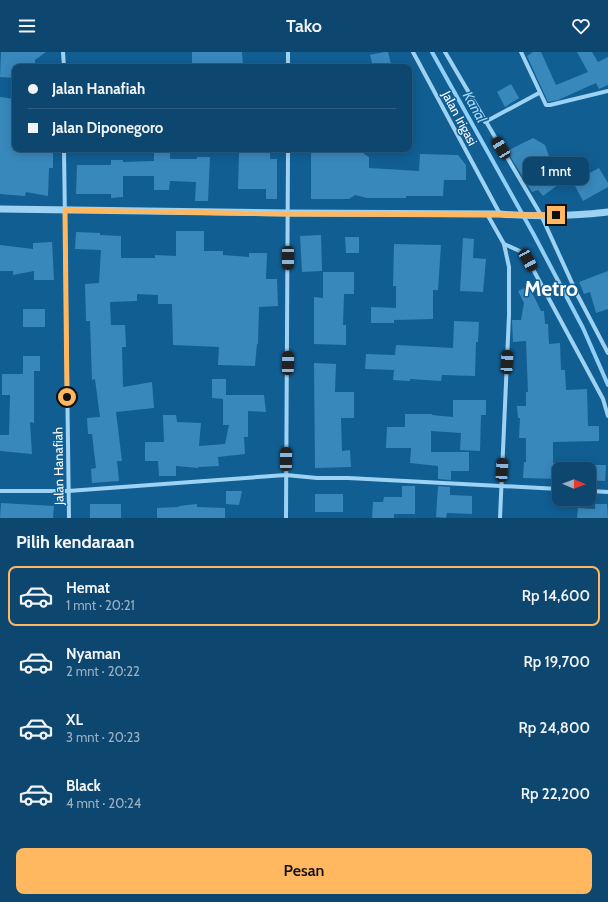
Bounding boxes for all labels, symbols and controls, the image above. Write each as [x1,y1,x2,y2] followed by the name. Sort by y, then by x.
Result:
[16,15,38,37] icon: menu
[286,15,322,37] text: Tako
[570,15,592,37] icon: heart
[52,80,145,98] text: Jalan Hanafiah
[438,87,481,148] street label: Jalan Irigasi
[459,88,491,126] water label: Kanal
[52,119,163,137] text: Jalan Diponegoro
[490,135,512,161] car
[523,157,589,185] callout: 1 mnt
[541,163,571,179] text: 1 mnt
[547,206,565,224] route end
[282,246,294,270] car
[517,247,539,273] car
[524,276,578,301] district label: Metro
[500,350,514,374] car
[282,351,294,375] car
[58,388,76,406] route start
[49,427,67,506] street label: Jalan Hanafiah
[280,447,292,471] car
[495,458,509,482] car
[552,462,596,506] north arrow
[552,462,596,506] map controls
[16,531,134,553] text: Pilih kendaraan
[18,578,54,614] icon: car
[66,579,110,597] text: Hemat
[522,587,590,605] text: Rp 14,600
[66,597,135,613] text: 1 mnt · 20:21
[18,644,54,680] icon: car
[66,645,121,663] text: Nyaman
[524,653,590,671] text: Rp 19,700
[66,663,140,679] text: 2 mnt · 20:22
[18,710,54,746] icon: car
[66,711,83,729] text: XL
[519,719,590,737] text: Rp 24,800
[66,729,140,745] text: 3 mnt · 20:23
[18,776,54,812] icon: car
[66,777,101,795] text: Black
[521,785,590,803] text: Rp 22,200
[66,795,141,811] text: 4 mnt · 20:24
[16,848,592,894] button: Pesan

